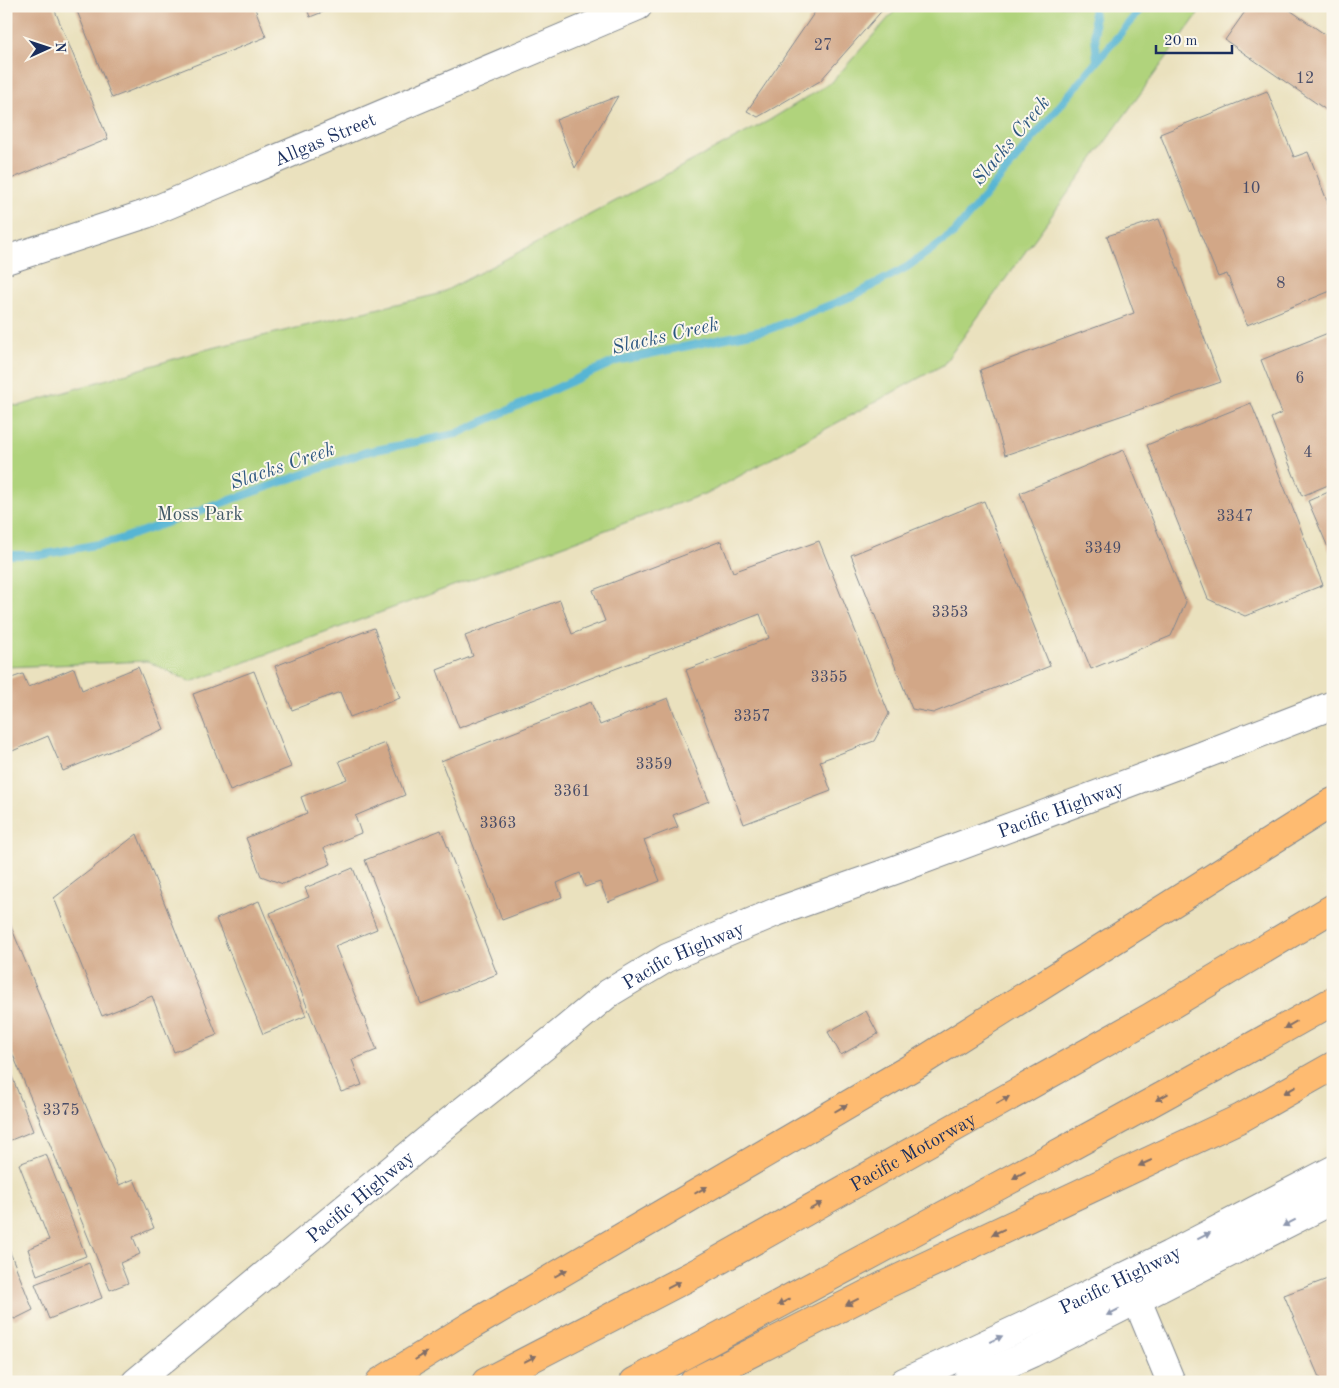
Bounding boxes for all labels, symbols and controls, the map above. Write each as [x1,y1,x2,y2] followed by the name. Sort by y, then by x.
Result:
[22,22,72,72] north arrow
[1156,22,1233,54] scale bar
[1164,34,1198,49] text: 20 m
[814,38,832,54] house number: 27
[53,42,67,53] text: N
[1296,71,1314,87] house number: 12
[969,93,1054,190] water label: Slacks Creek
[272,111,379,171] street label: Allgas Street
[1242,181,1260,197] house number: 10
[1276,276,1286,292] house number: 8
[610,315,721,359] water label: Slacks Creek
[1295,371,1305,387] house number: 6
[228,440,338,494] water label: Slacks Creek
[1303,445,1313,461] house number: 4
[157,506,243,525] park label: Moss Park
[1216,509,1254,525] house number: 3347
[1084,541,1122,557] house number: 3349
[931,605,969,621] house number: 3353
[810,670,848,686] house number: 3355
[733,709,771,725] house number: 3357
[635,757,673,773] house number: 3359
[996,779,1127,843] street label: Pacific Highway
[553,784,591,800] house number: 3361
[479,816,517,832] house number: 3363
[620,920,747,994] street label: Pacific Highway
[1283,1021,1298,1029] one-way arrow
[1283,1086,1298,1094] one-way arrow
[1155,1093,1169,1101] one-way arrow
[996,1096,1010,1104] one-way arrow
[42,1103,80,1119] house number: 3375
[835,1104,848,1113] one-way arrow
[848,1110,980,1196] street label: Pacific Motorway
[304,1148,419,1248] street label: Pacific Highway
[1138,1159,1152,1167] one-way arrow
[1012,1170,1026,1179] one-way arrow
[695,1186,708,1195] one-way arrow
[809,1201,822,1210] one-way arrow
[1282,1219,1297,1227] one-way arrow
[991,1228,1005,1236] one-way arrow
[1197,1232,1212,1240] one-way arrow
[1057,1244,1185,1319] street label: Pacific Highway
[554,1268,567,1277] one-way arrow
[667,1281,681,1289] one-way arrow
[777,1297,790,1306] one-way arrow
[844,1298,859,1307] one-way arrow
[1106,1308,1120,1316] one-way arrow
[989,1335,1003,1343] one-way arrow
[415,1351,428,1361] one-way arrow
[522,1355,537,1363] one-way arrow

